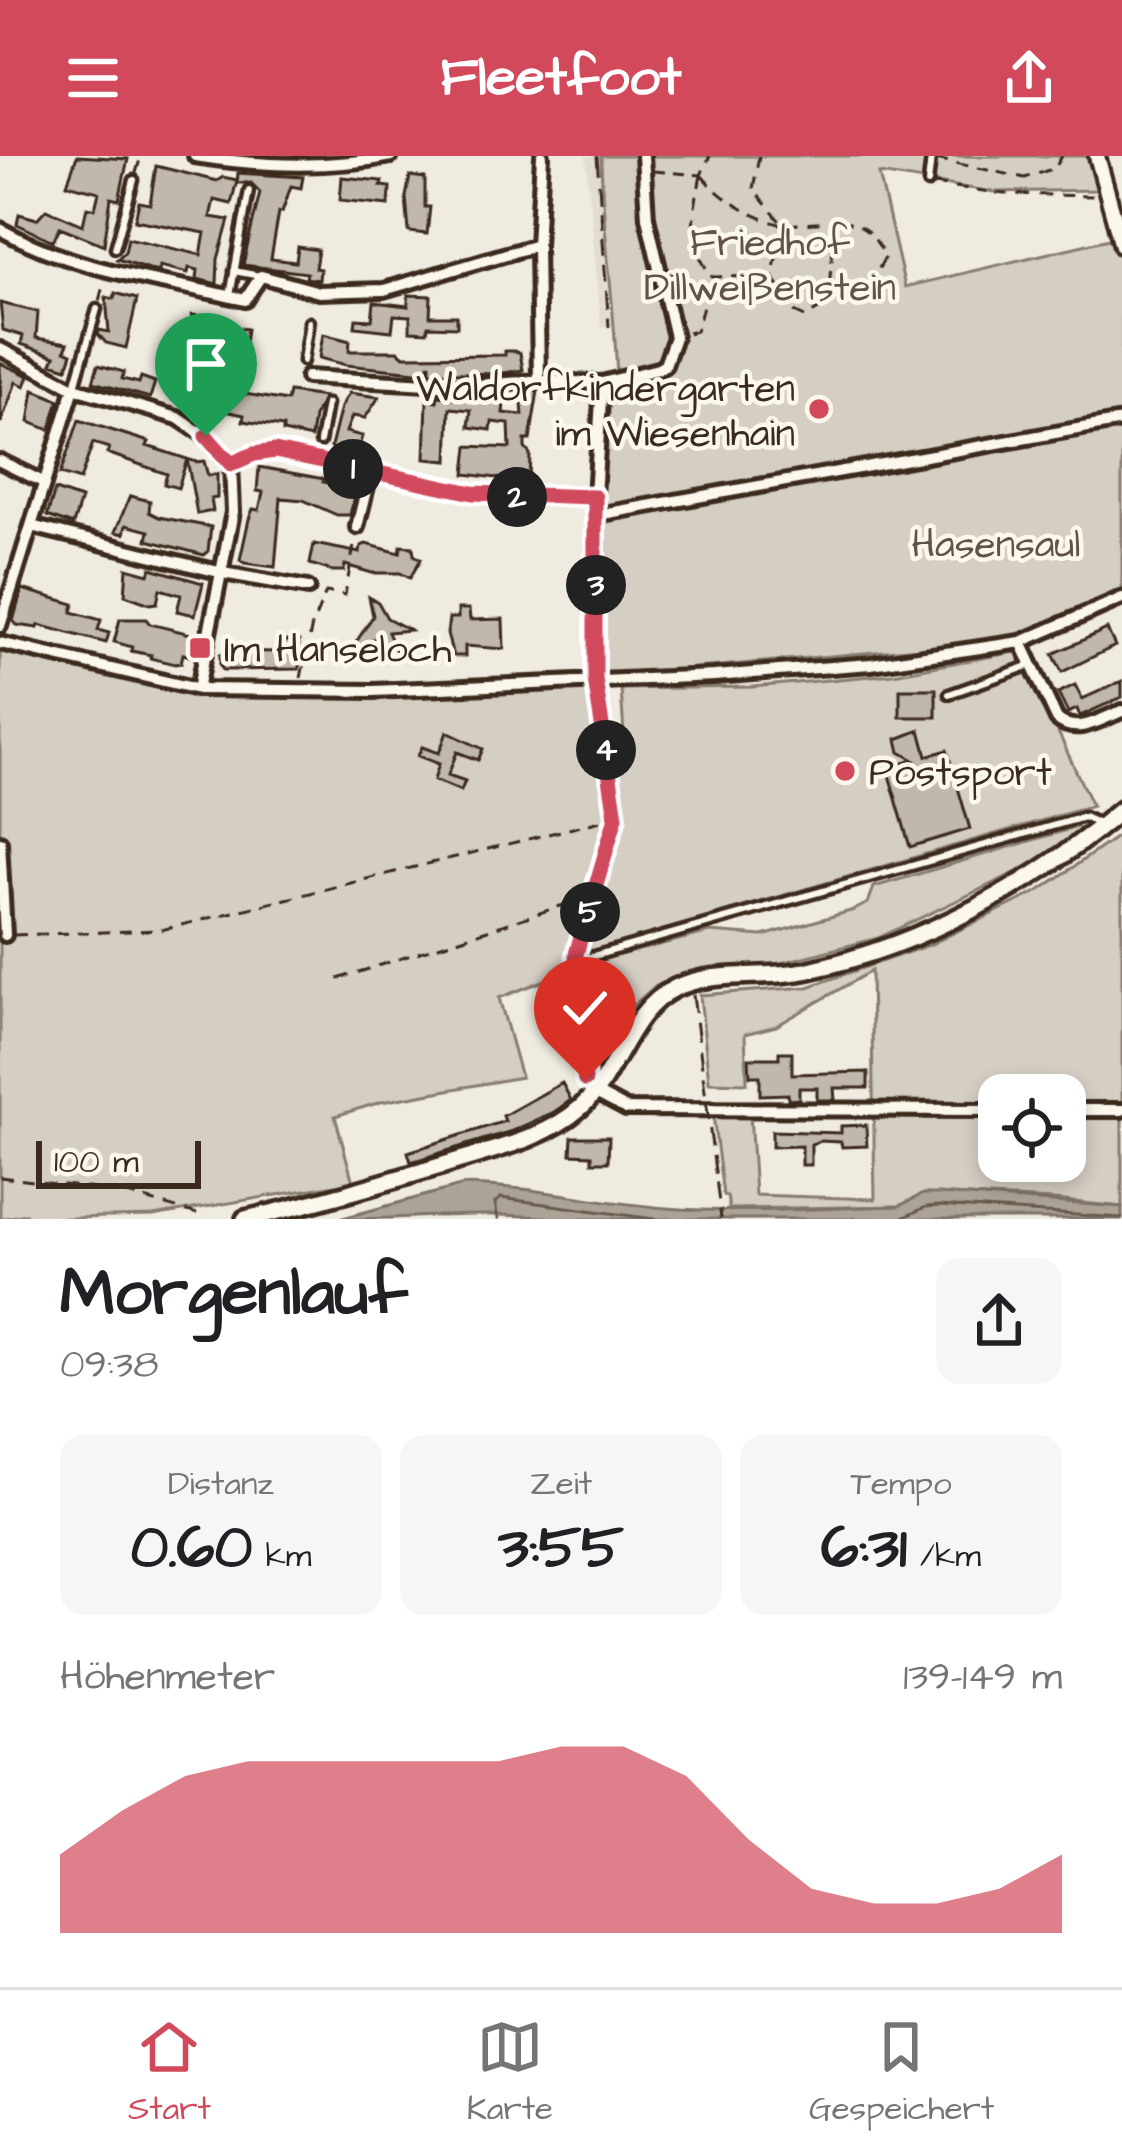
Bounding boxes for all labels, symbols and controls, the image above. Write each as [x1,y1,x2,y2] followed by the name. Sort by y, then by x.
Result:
[441,41,681,116] text: Fleetfoot
[60,45,126,111] icon: menu
[996,45,1062,111] icon: share
[644,217,896,316] park label: Friedhof Dillweißenstein
[155,313,257,436] pin
[173,331,239,397] icon: arrive
[416,363,795,462] place label: Waldorfkindergarten im Wiesenhain
[806,396,832,422] marker: Waldorfkindergarten im Wiesenhain
[323,439,383,499] pin: 1
[351,446,355,492] text: 1
[487,467,547,527] pin: 2
[508,474,526,520] text: 2
[912,519,1081,573] park label: Hasensaul
[566,555,626,615] pin: 3
[588,562,604,608] text: 3
[224,624,452,678] place label: Im Hanseloch
[187,635,213,661] marker: Im Hanseloch
[576,720,636,780] pin: 4
[595,727,617,773] text: 4
[869,747,1052,801] place label: Postsport
[832,758,858,784] marker: Postsport
[560,882,620,942] pin: 5
[578,889,602,935] text: 5
[534,957,636,1080] pin
[552,975,618,1041] icon: check
[978,1074,1086,1182] map controls
[978,1074,1086,1182] button: locate
[36,1135,201,1188] scale bar
[54,1139,139,1185] text: 100 m
[60,1248,408,1340] text: Morgenlauf
[936,1258,1062,1384] button: share
[60,1339,158,1393] text: 09:38
[168,1461,274,1507] text: Distanz
[530,1461,592,1507] text: Zeit
[850,1461,952,1507] text: Tempo
[131,1507,252,1590] text: 0.60
[498,1507,624,1590] text: 3:55
[821,1507,907,1590] text: 6:31
[252,1533,311,1579] text: km
[907,1533,981,1579] text: /km
[60,1651,275,1705] text: Höhenmeter
[903,1651,1062,1705] text: 139–149 m
[128,2014,211,2132] tab: Start
[467,2014,553,2132] tab: Karte
[809,2014,994,2132] tab: Gespeichert

